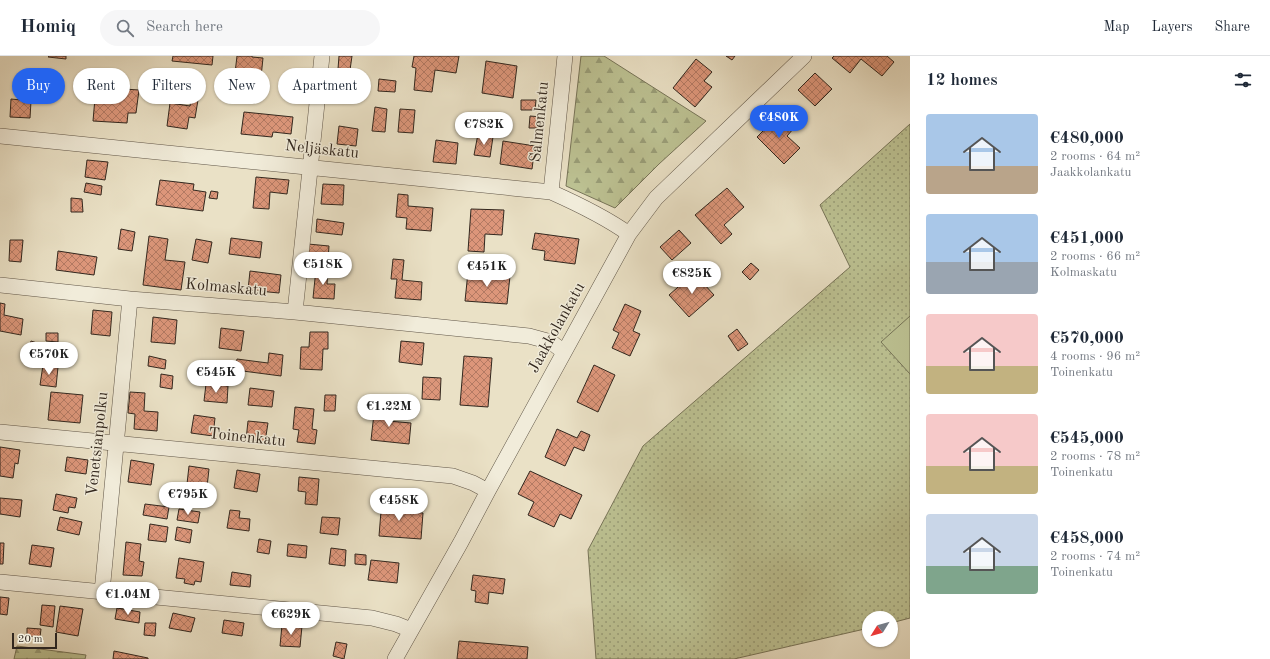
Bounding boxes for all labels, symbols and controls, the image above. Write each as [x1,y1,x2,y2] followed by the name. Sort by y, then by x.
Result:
[100,10,380,46] search box
[114,17,136,39] icon: search
[20,18,76,37] text: Homiq
[146,20,223,35] text: Search here
[1104,20,1130,34] text: Map
[1152,20,1193,34] text: Layers
[1215,20,1250,34] text: Share
[12,68,65,104] chip: Buy
[73,68,130,104] chip: Rent
[138,68,206,104] chip: Filters
[214,68,270,104] chip: New
[278,68,371,104] chip: Apartment
[1232,69,1254,91] icon: filters
[926,72,998,89] text: 12 homes
[528,80,552,163] street label: Salmenkatu
[751,105,807,139] pin: €480K
[759,111,799,124] text: €480K
[456,112,512,146] pin: €782K
[464,118,504,131] text: €782K
[958,130,1006,178] icon: home
[1050,130,1124,147] text: €480,000
[284,138,360,162] street label: Neljäskatu
[1050,150,1140,163] text: 2 rooms · 64 m²
[1050,166,1131,179] text: Jaakkolankatu
[958,230,1006,278] icon: home
[1050,230,1124,247] text: €451,000
[1050,250,1140,263] text: 2 rooms · 66 m²
[295,252,351,286] pin: €518K
[459,254,515,288] pin: €451K
[303,258,343,271] text: €518K
[467,260,507,273] text: €451K
[664,261,720,295] pin: €825K
[1050,266,1117,279] text: Kolmaskatu
[672,267,712,280] text: €825K
[184,276,268,300] street label: Kolmaskatu
[526,280,589,376] street label: Jaakkolankatu
[958,330,1006,378] icon: home
[1050,330,1124,347] text: €570,000
[21,342,77,376] pin: €570K
[29,348,69,361] text: €570K
[1050,350,1140,363] text: 4 rooms · 96 m²
[188,360,244,394] pin: €545K
[196,366,236,379] text: €545K
[1050,366,1113,379] text: Toinenkatu
[85,391,111,497] street label: Venetsianpolku
[356,394,422,428] pin: €1.22M
[366,400,412,413] text: €1.22M
[208,426,287,450] street label: Toinenkatu
[958,430,1006,478] icon: home
[1050,430,1124,447] text: €545,000
[1050,450,1140,463] text: 2 rooms · 78 m²
[1050,466,1113,479] text: Toinenkatu
[160,482,216,516] pin: €795K
[168,488,208,501] text: €795K
[371,488,427,522] pin: €458K
[379,494,419,507] text: €458K
[958,530,1006,578] icon: home
[1050,530,1124,547] text: €458,000
[1050,550,1140,563] text: 2 rooms · 74 m²
[1050,566,1113,579] text: Toinenkatu
[95,582,161,616] pin: €1.04M
[105,588,151,601] text: €1.04M
[263,602,319,636] pin: €629K
[271,608,311,621] text: €629K
[862,611,898,647] north arrow
[862,611,898,647] map controls
[12,631,57,650] scale bar
[18,634,43,645] text: 20 m

